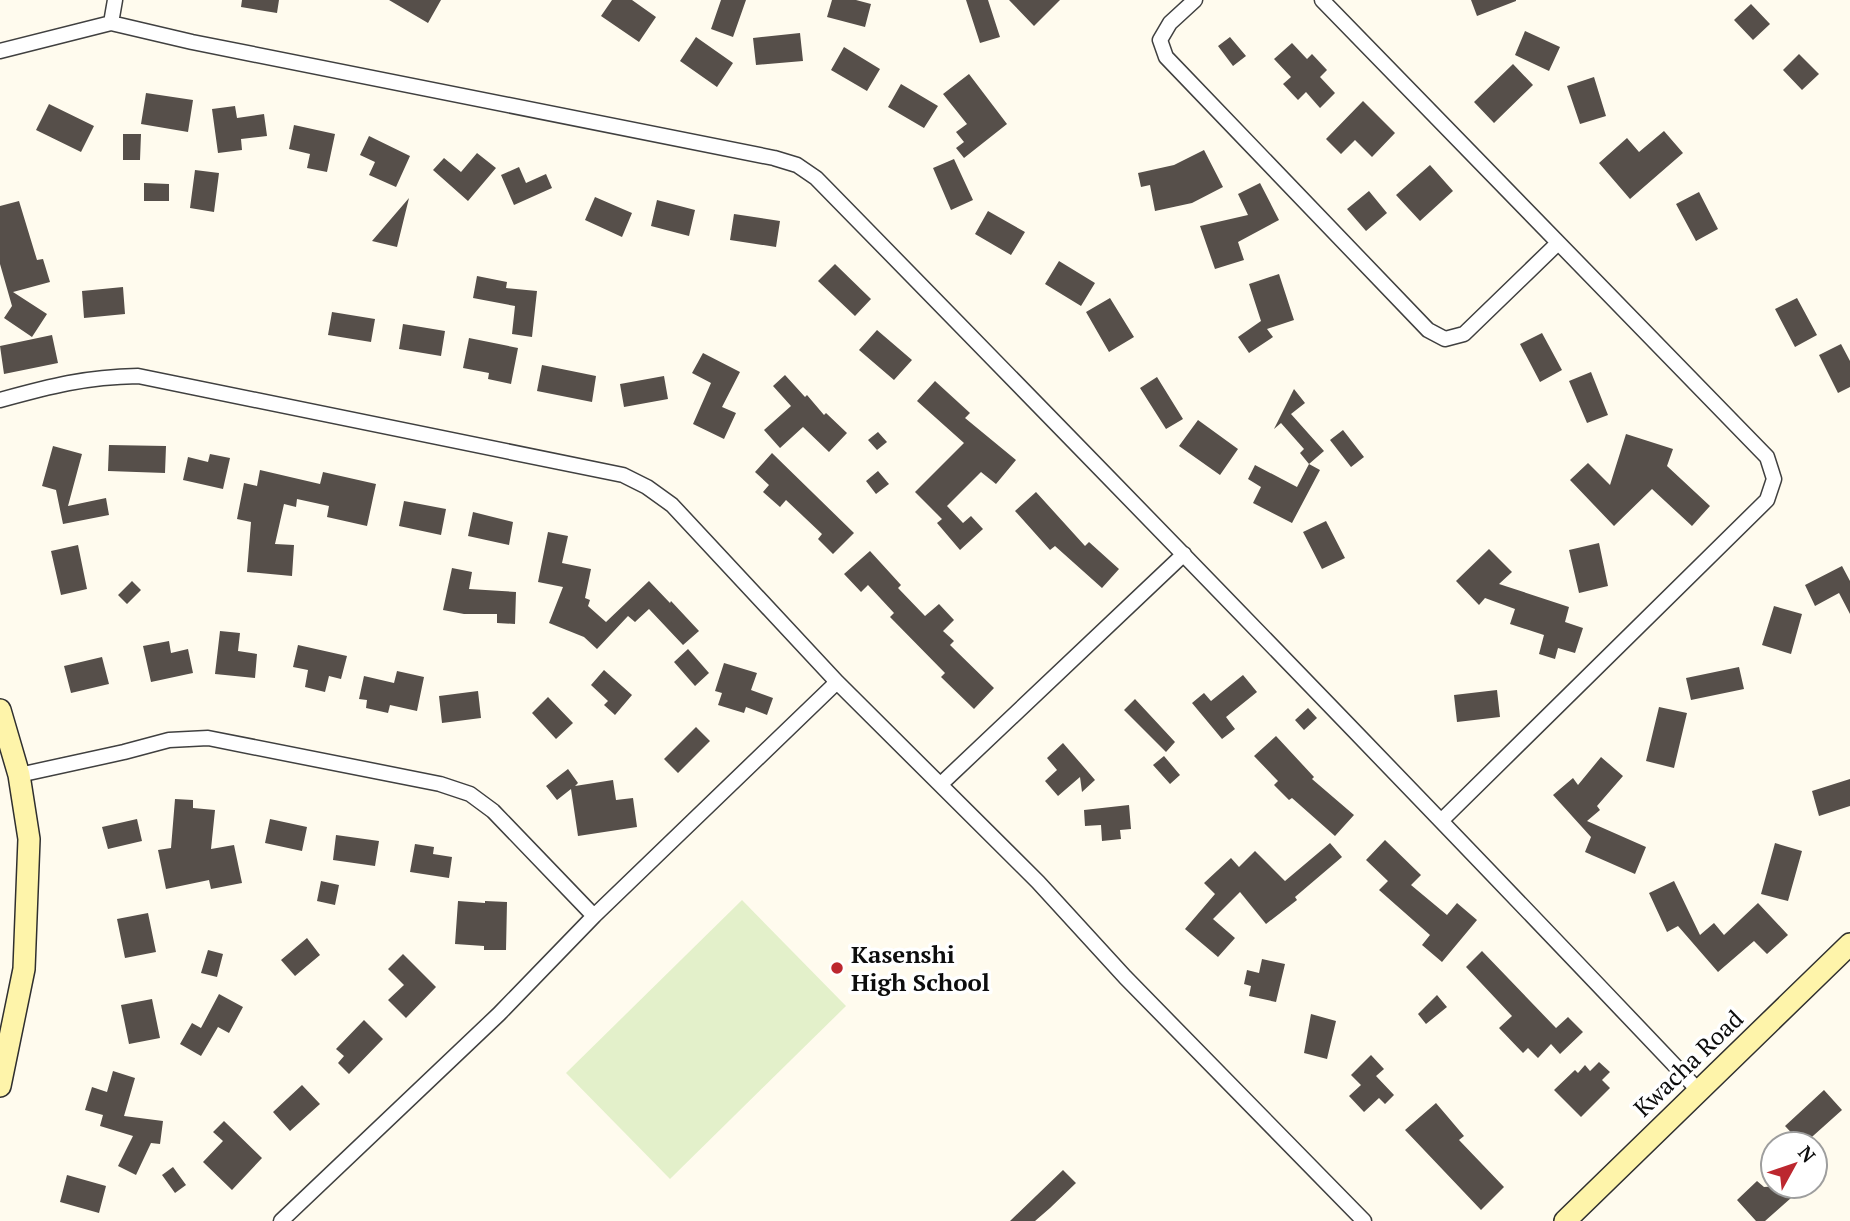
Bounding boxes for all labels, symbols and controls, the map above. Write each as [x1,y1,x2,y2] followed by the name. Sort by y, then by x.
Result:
[851,938,990,998] place label: Kasenshi High School
[829,960,845,976] marker: Kasenshi High School
[1626,1003,1750,1123] street label: Kwacha Road
[1759,1130,1829,1200] north arrow
[1793,1140,1822,1168] text: N

